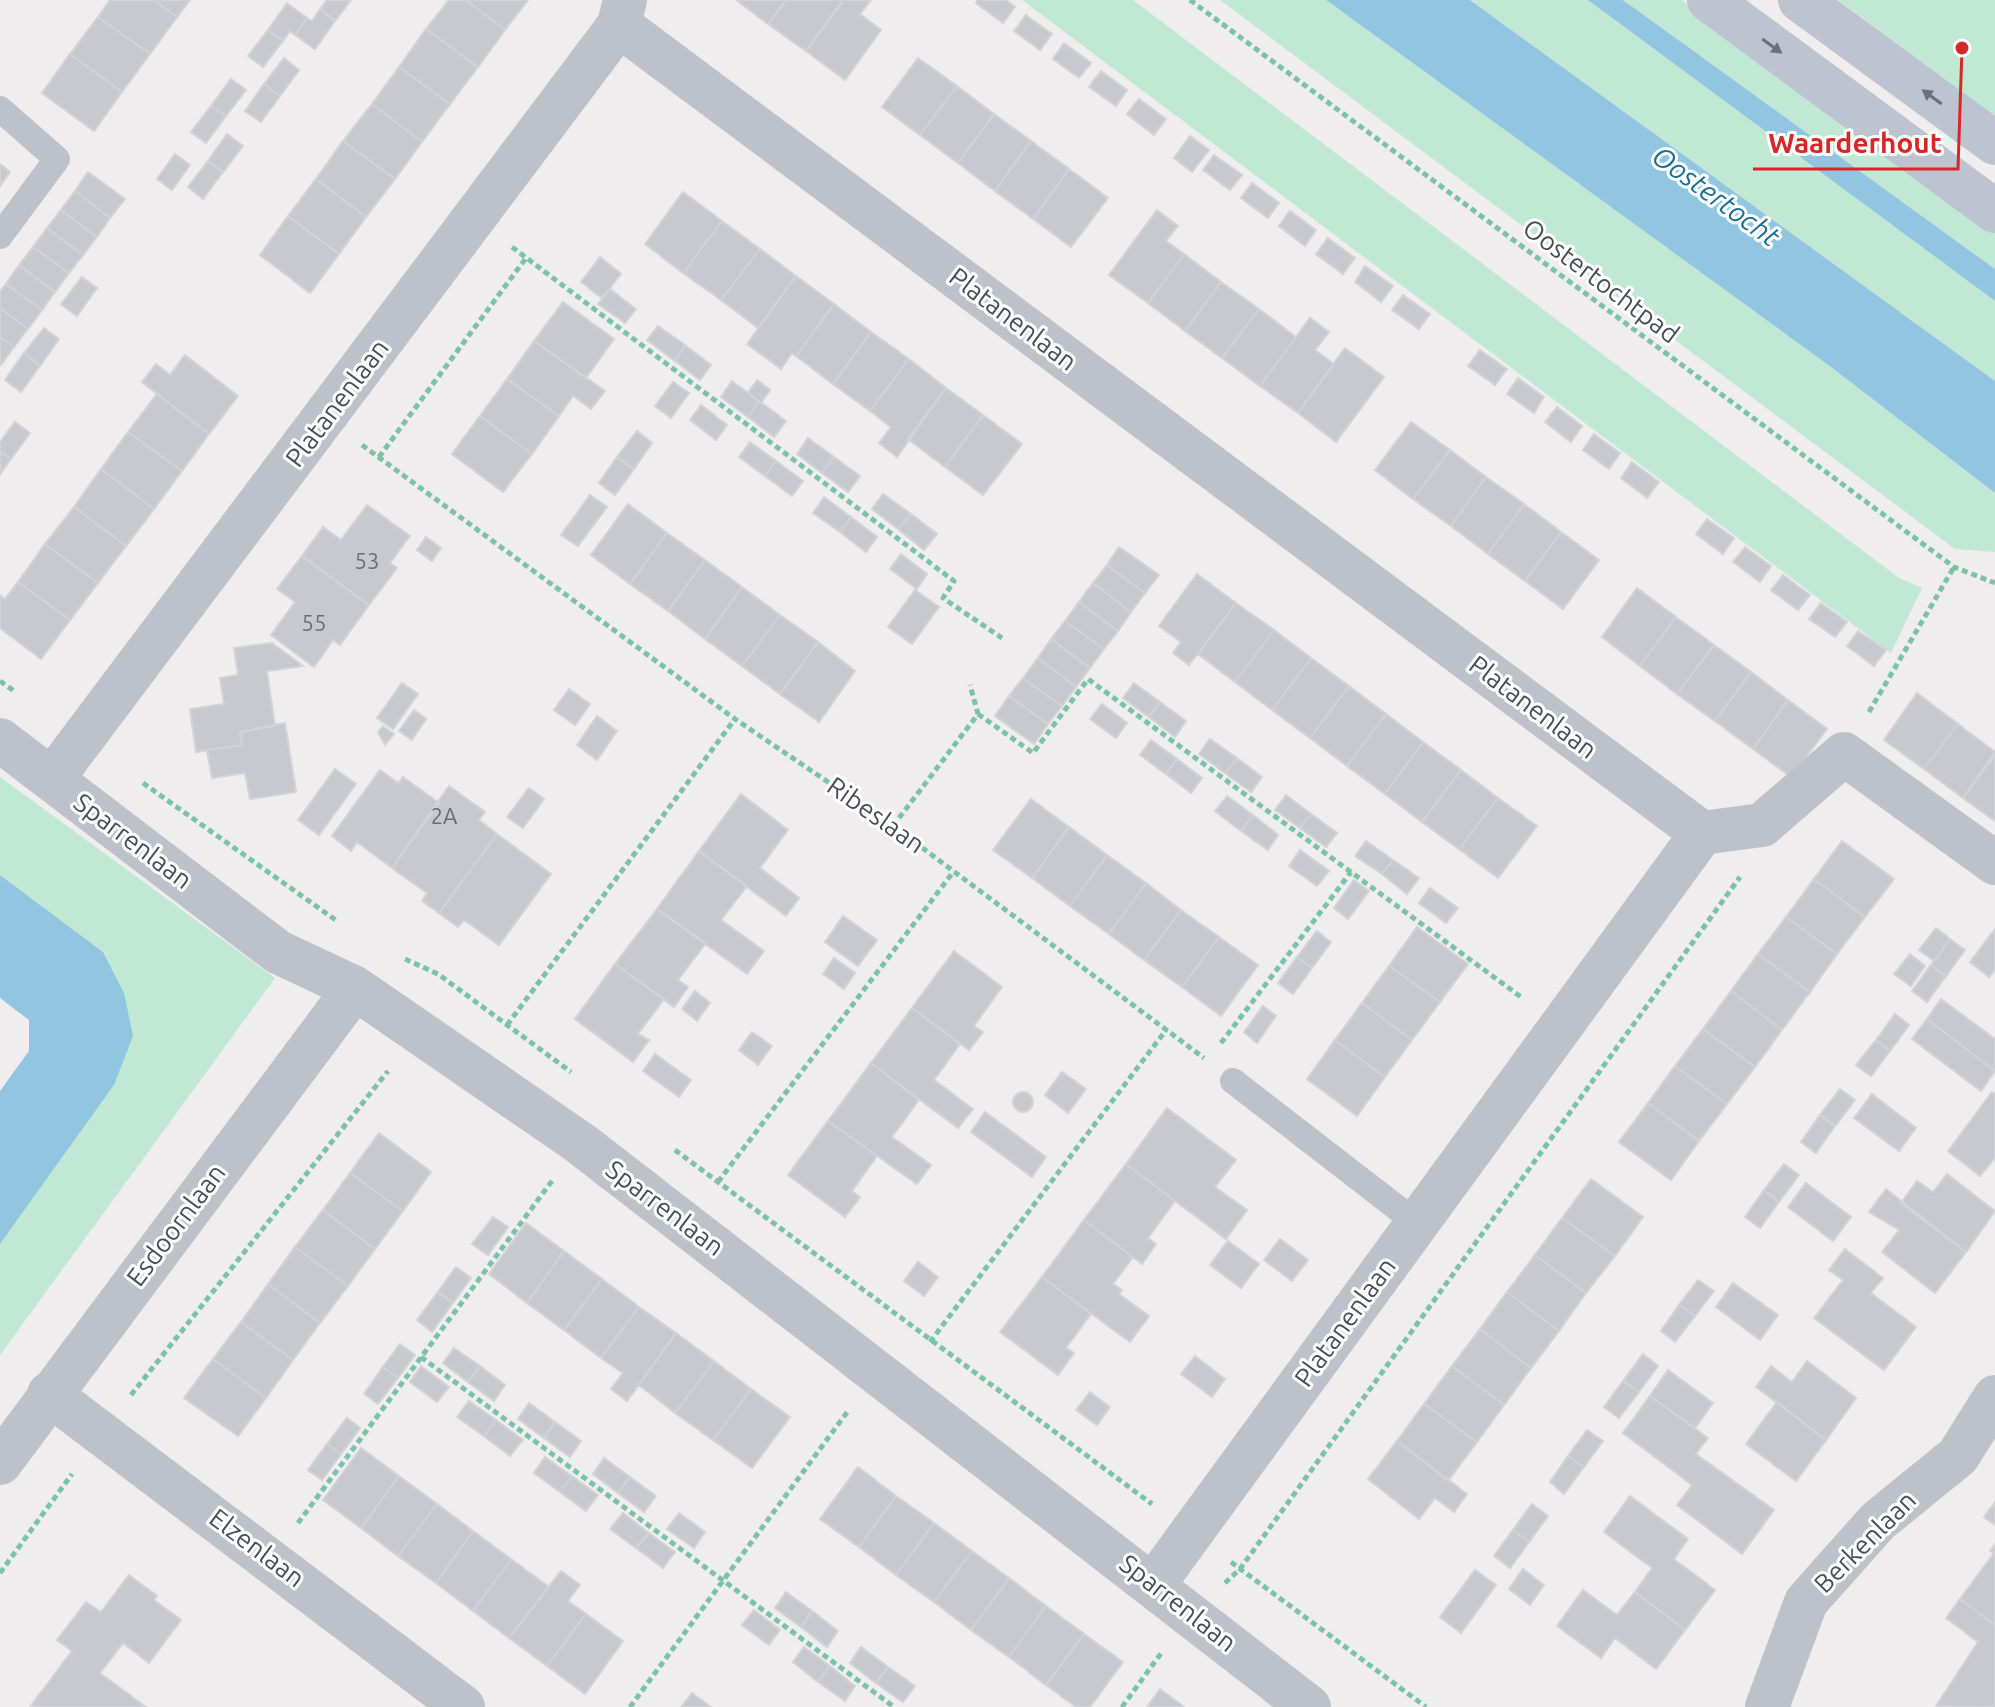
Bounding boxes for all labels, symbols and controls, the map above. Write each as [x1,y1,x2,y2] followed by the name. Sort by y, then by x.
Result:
[1762,38,1782,54] one-way arrow
[1921,89,1943,105] one-way arrow
[1753,117,1958,169] callout: Waarderhout
[1768,127,1942,158] text: Waarderhout
[1647,139,1787,253] water label: Oostertocht
[1518,213,1685,349] street label: Oostertochtpad
[944,261,1083,376] street label: Platanenlaan
[279,333,394,472] street label: Platanenlaan
[355,548,379,573] house number: 53
[302,610,326,635] house number: 55
[1464,649,1603,764] street label: Platanenlaan
[822,771,930,859] street label: Ribeslaan
[69,787,198,894] street label: Sparrenlaan
[431,803,458,828] house number: 2A
[601,1154,730,1261] street label: Sparrenlaan
[120,1158,231,1291] street label: Esdoornlaan
[1288,1252,1401,1392] street label: Platanenlaan
[1808,1485,1921,1598] street label: Berkenlaan
[204,1503,310,1593] street label: Elzenlaan
[1114,1548,1242,1657] street label: Sparrenlaan

